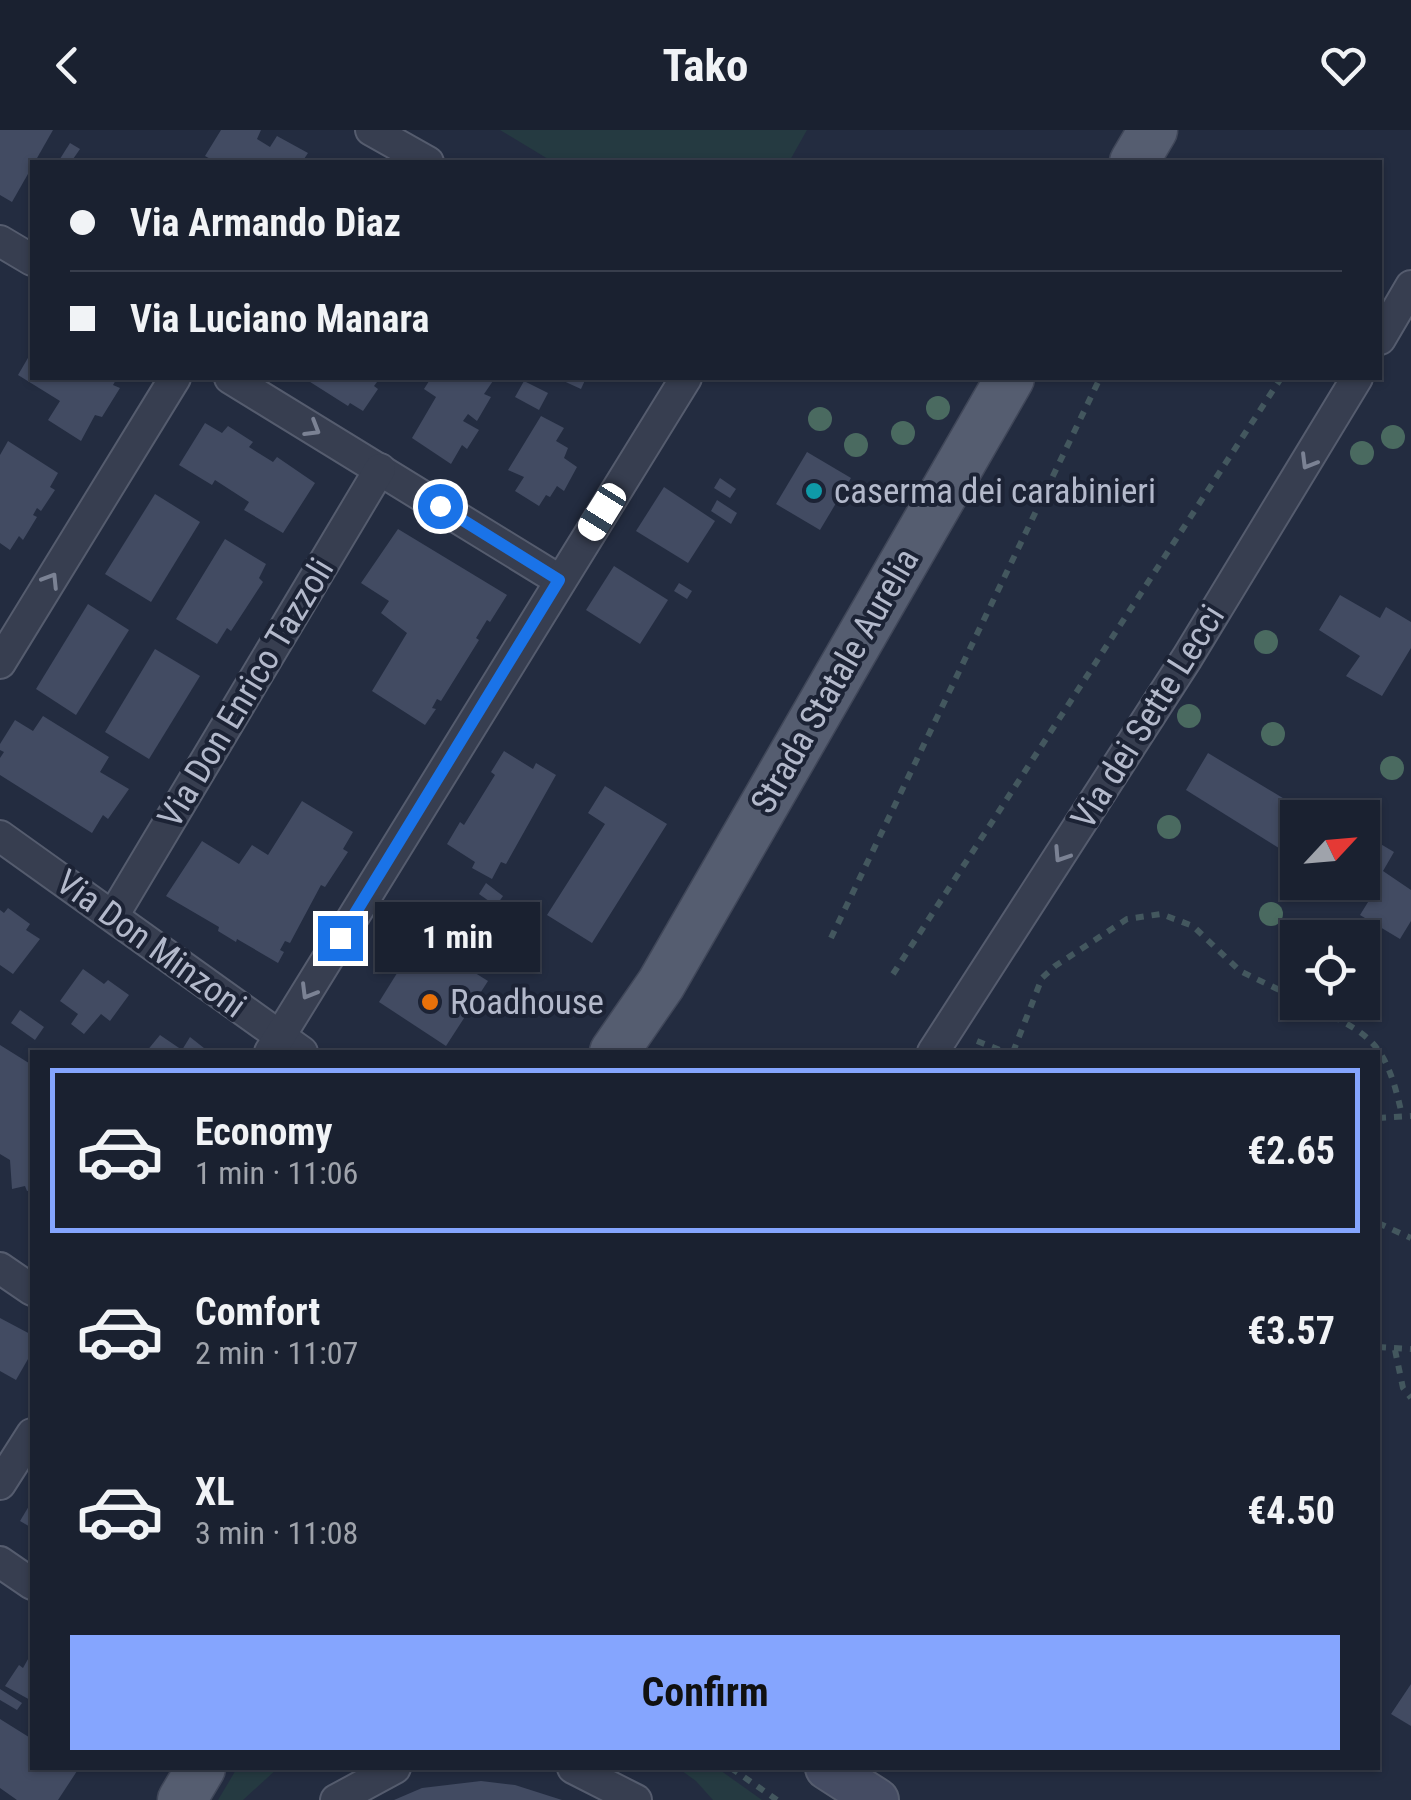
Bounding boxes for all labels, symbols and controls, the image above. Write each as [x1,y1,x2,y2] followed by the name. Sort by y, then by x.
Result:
[40,38,95,93] icon: back
[1316,38,1371,93] icon: heart
[663,39,748,92] text: Tako
[130,201,401,245] text: Via Armando Diaz
[130,297,429,341] text: Via Luciano Manara
[302,416,320,435] one-way arrow
[1301,451,1320,469] one-way arrow
[834,471,1156,512] place label: caserma dei carabinieri
[573,479,631,545] car
[803,480,825,502] marker: caserma dei carabinieri
[418,484,463,529] route start
[743,541,927,821] street label: Strada Statale Aurelia
[150,551,342,835] street label: Via Don Enrico Tazzoli
[39,572,58,590] one-way arrow
[1063,598,1233,836] street label: Via dei Sette Lecci
[1280,800,1380,900] north arrow
[1280,800,1380,1020] map controls
[1054,845,1073,863] one-way arrow
[48,862,254,1026] street label: Via Don Minzoni
[375,903,540,973] callout: 1 min
[318,916,363,961] route end
[422,918,493,956] text: 1 min
[1280,920,1380,1020] button: locate
[301,981,320,999] one-way arrow
[450,982,604,1023] place label: Roadhouse
[419,991,441,1013] marker: Roadhouse
[75,1106,165,1196] icon: car
[195,1110,332,1154] text: Economy
[1247,1129,1335,1173] text: €2.65
[195,1154,358,1192] text: 1 min · 11:06
[75,1286,165,1376] icon: car
[195,1290,320,1334] text: Comfort
[1247,1309,1335,1353] text: €3.57
[195,1334,358,1372] text: 2 min · 11:07
[75,1466,165,1556] icon: car
[195,1470,234,1514] text: XL
[1247,1489,1335,1533] text: €4.50
[195,1514,358,1552] text: 3 min · 11:08
[70,1635,1340,1750] button: Confirm

